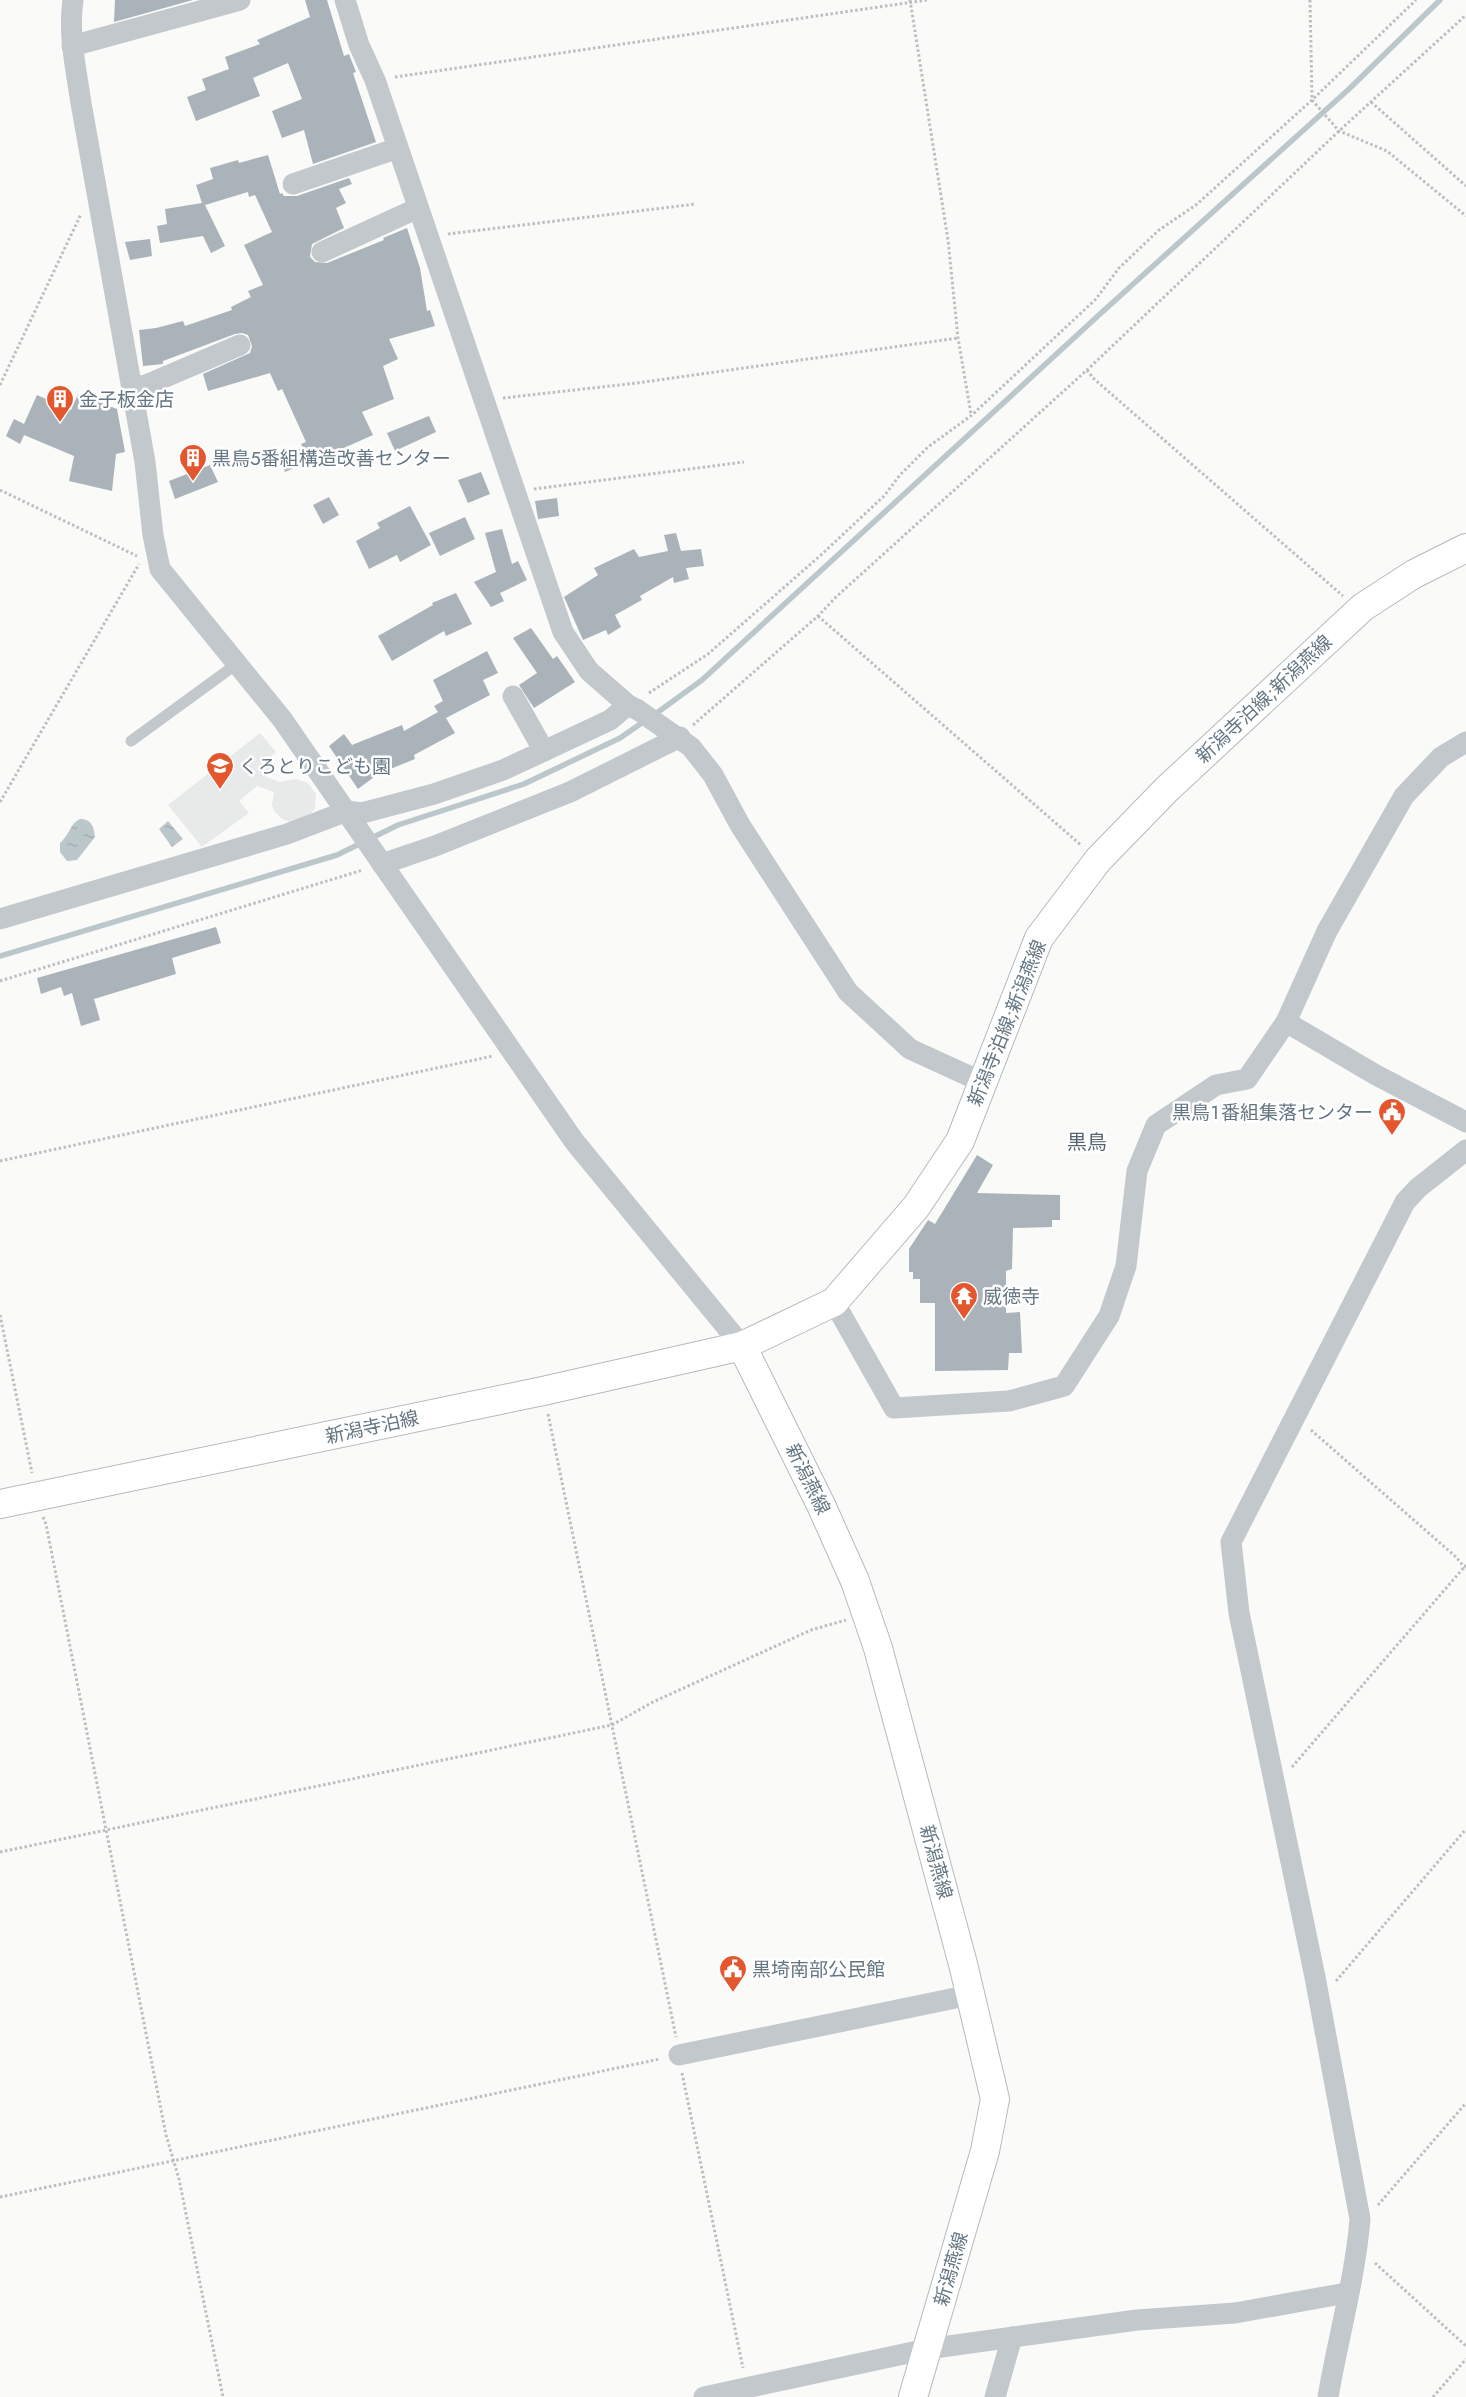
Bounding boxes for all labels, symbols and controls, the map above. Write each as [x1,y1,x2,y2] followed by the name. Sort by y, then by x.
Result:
[45,384,75,423] building icon: 金子板金店
[79,386,174,413] place label: 金子板金店
[178,443,208,482] building icon: 黒鳥5番組構造改善センター
[212,445,451,472] place label: 黒鳥5番組構造改善センター
[1190,629,1338,769] street label: 新潟寺泊線;新潟燕線
[205,751,235,790] school or university icon: くろとりこども園
[239,753,391,780] place label: くろとりこども園
[961,936,1053,1110] street label: 新潟寺泊線;新潟燕線
[1377,1097,1407,1136] public building icon: 黒鳥１番組集落センター
[1172,1099,1373,1126] place label: 黒鳥１番組集落センター
[1067,1128,1107,1157] district label: 黒鳥
[949,1281,979,1320] temple icon: 威徳寺
[983,1283,1040,1310] place label: 威徳寺
[323,1404,421,1450] street label: 新潟寺泊線
[779,1439,837,1519] street label: 新潟燕線
[913,1822,959,1902] street label: 新潟燕線
[718,1954,748,1993] public building icon: 黒埼南部公民館
[752,1956,885,1983] place label: 黒埼南部公民館
[928,2229,974,2309] street label: 新潟燕線

